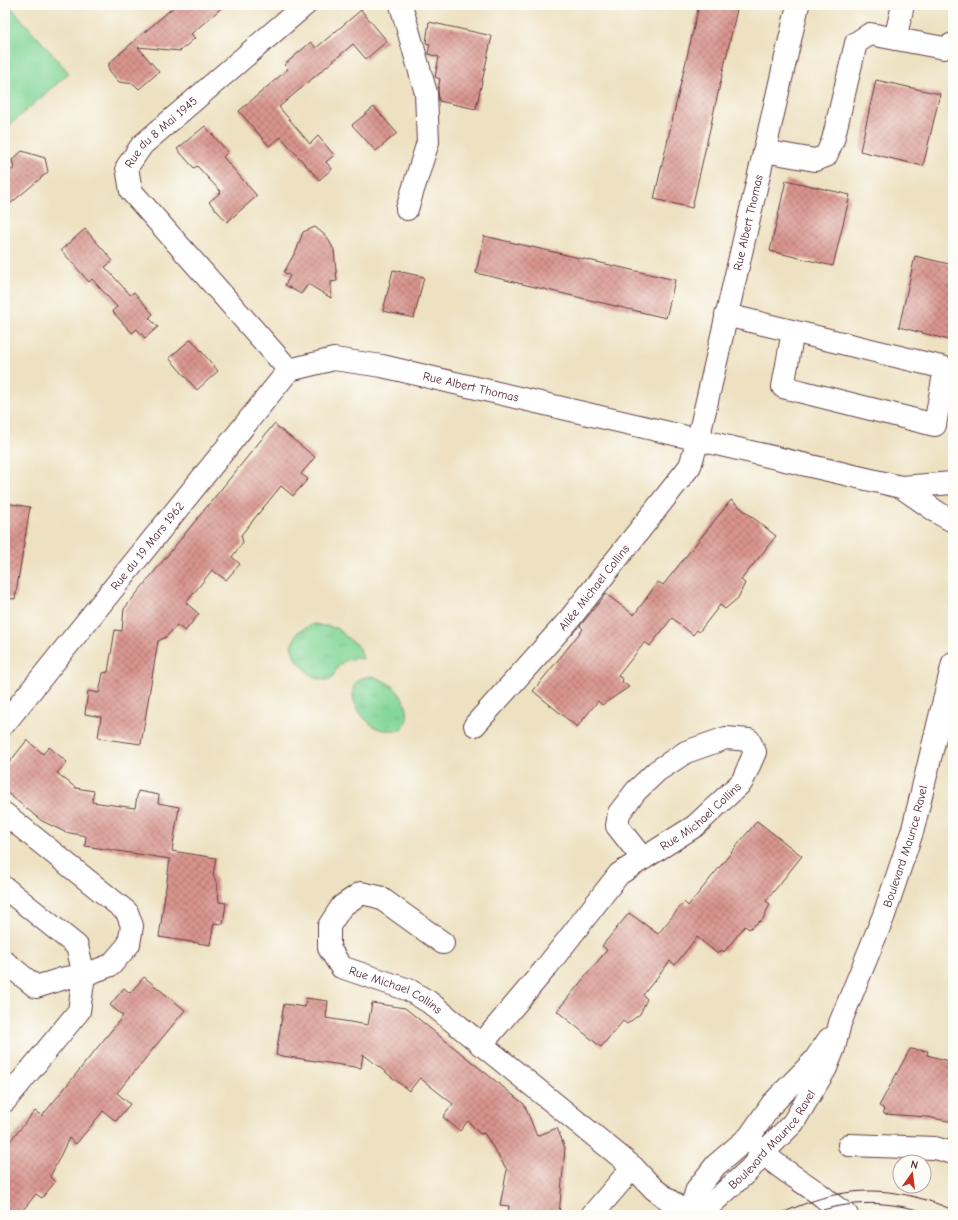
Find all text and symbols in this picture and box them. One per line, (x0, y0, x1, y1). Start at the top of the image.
street label: Rue du 8 Mai 1945 (122, 94, 200, 170)
street label: Rue Albert Thomas (730, 173, 766, 272)
street label: Rue Albert Thomas (422, 369, 520, 405)
street label: Rue du 19 Mars 1962 (108, 499, 187, 593)
street label: Allée Michael Collins (556, 542, 632, 633)
street label: Rue Michael Collins (657, 779, 744, 853)
street label: Boulevard Maurice Ravel (880, 784, 930, 909)
street label: Rue Michael Collins (347, 963, 445, 1017)
street label: Boulevard Maurice Ravel (726, 1088, 818, 1192)
north arrow (892, 1154, 932, 1194)
text: N (909, 1158, 919, 1172)

